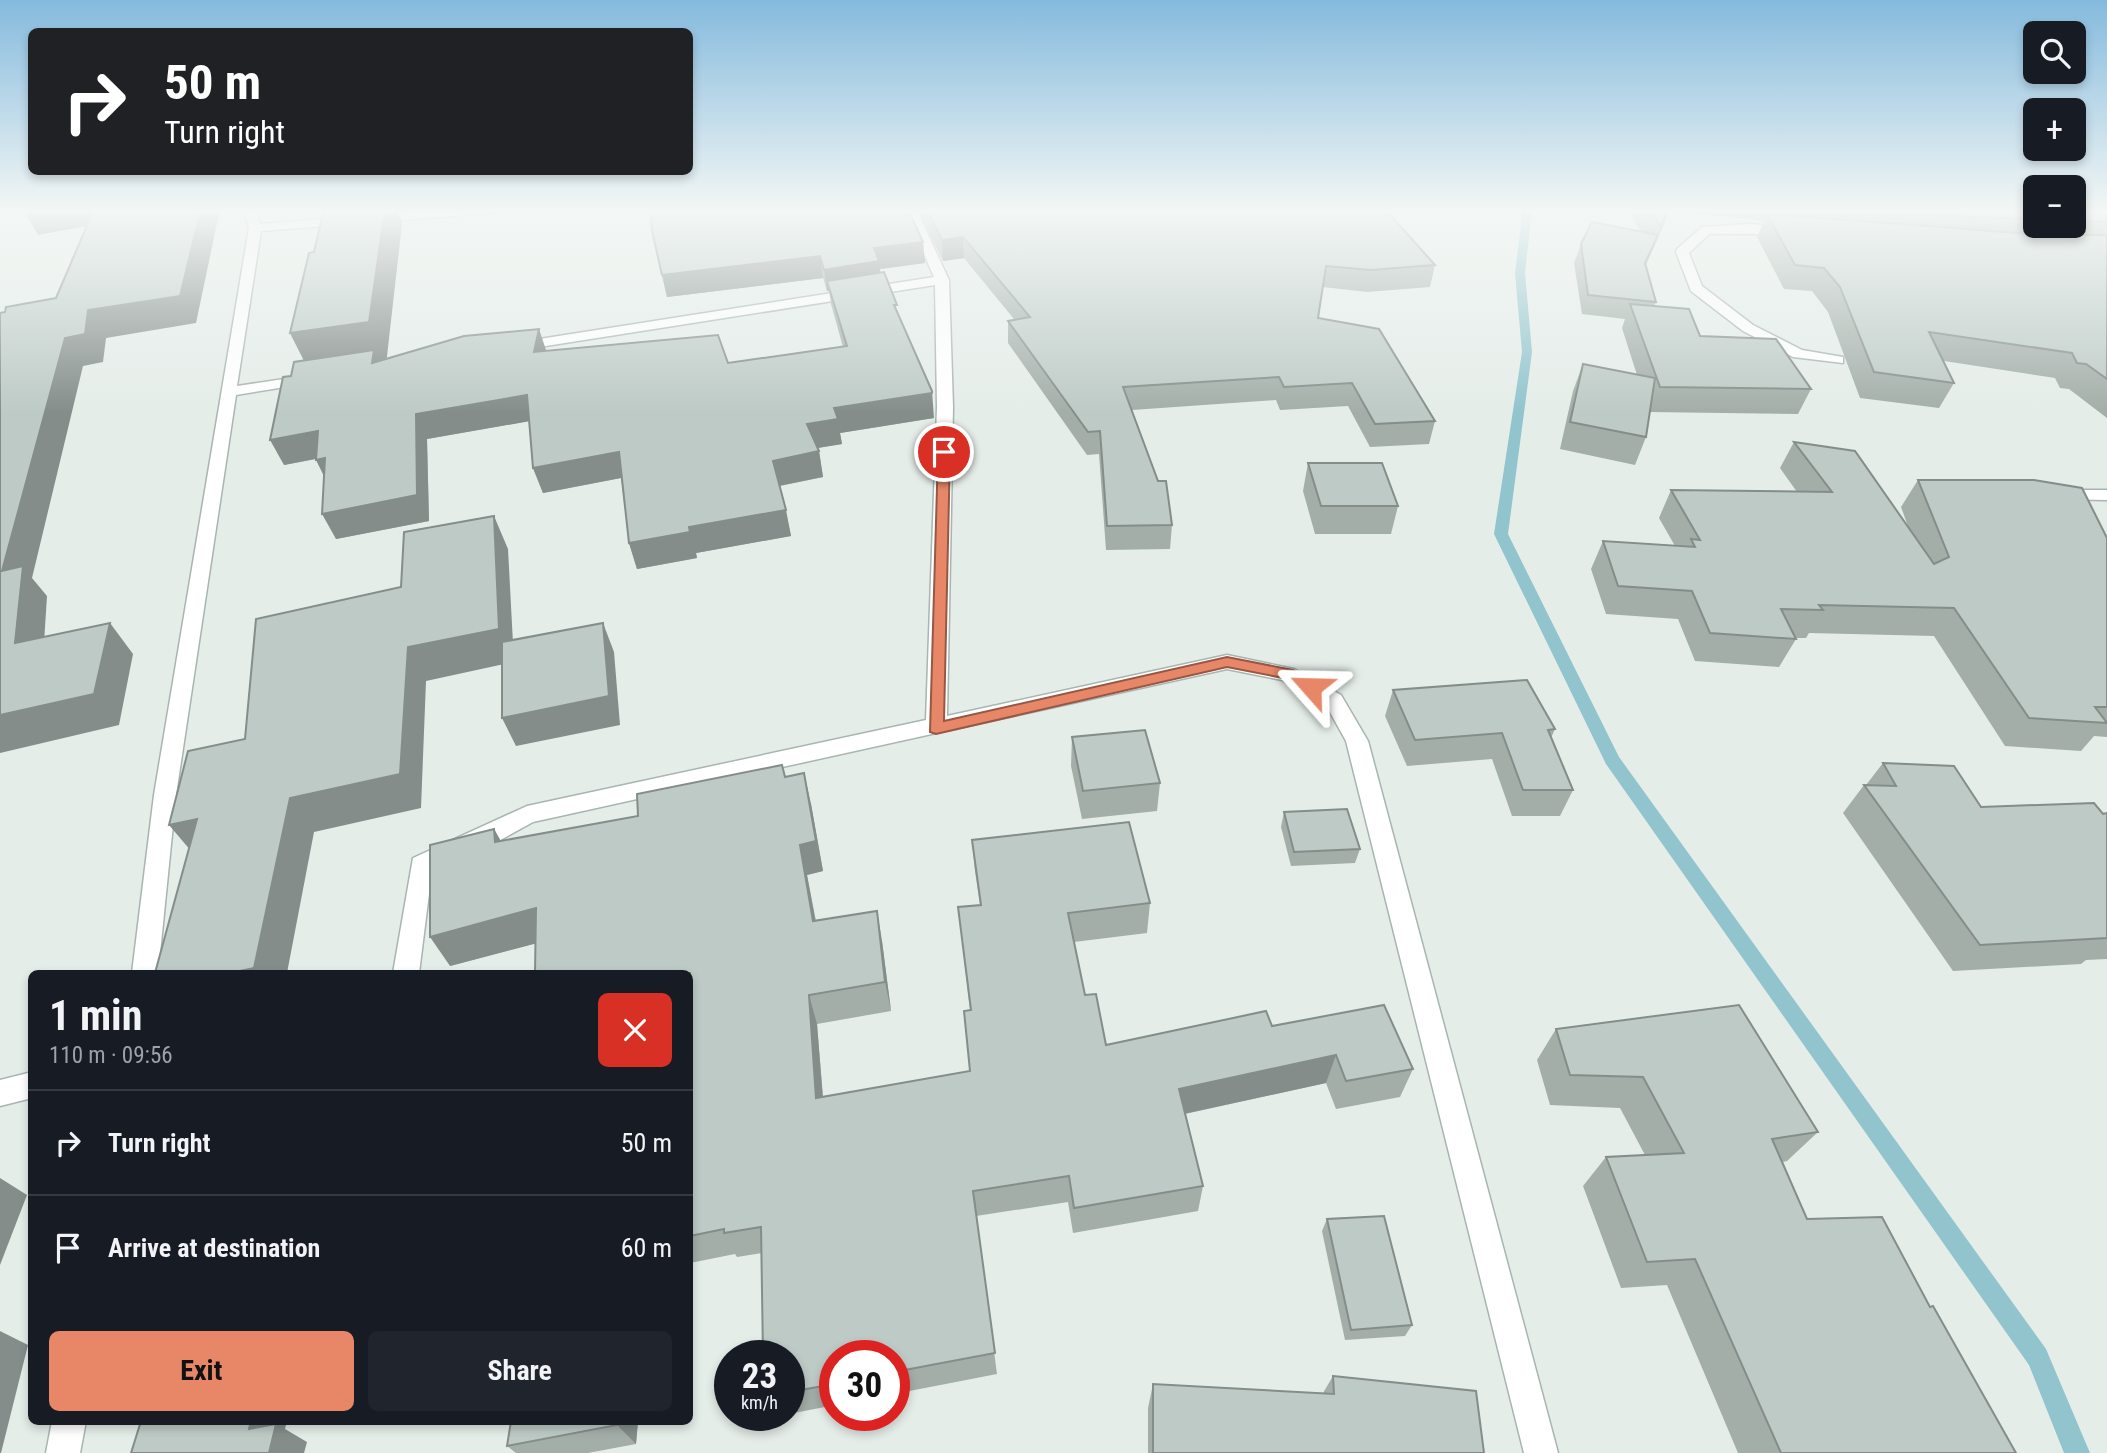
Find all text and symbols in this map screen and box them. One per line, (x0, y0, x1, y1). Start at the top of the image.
map controls (2023, 21, 2086, 238)
button: search (2023, 21, 2086, 84)
text: 50 m (164, 54, 261, 111)
icon: right (49, 56, 140, 147)
button: + (2023, 98, 2086, 161)
text: Turn right (164, 113, 285, 151)
button: − (2023, 175, 2086, 238)
pin (914, 422, 974, 482)
icon: arrive (925, 433, 963, 471)
position arrow (1274, 650, 1348, 724)
text: 1 min (49, 991, 142, 1040)
button: close (598, 993, 672, 1067)
text: 110 m · 09:56 (49, 1042, 173, 1069)
icon: right (49, 1124, 87, 1162)
text: Turn right (108, 1128, 210, 1158)
text: 50 m (621, 1128, 672, 1158)
icon: arrive (49, 1229, 87, 1267)
text: Arrive at destination (108, 1233, 320, 1263)
text: 60 m (621, 1233, 672, 1263)
button: Exit (49, 1331, 354, 1411)
button: Share (368, 1331, 672, 1411)
speed limit sign: 30 (819, 1340, 910, 1431)
text: 23 (742, 1356, 777, 1397)
text: km/h (741, 1392, 778, 1413)

